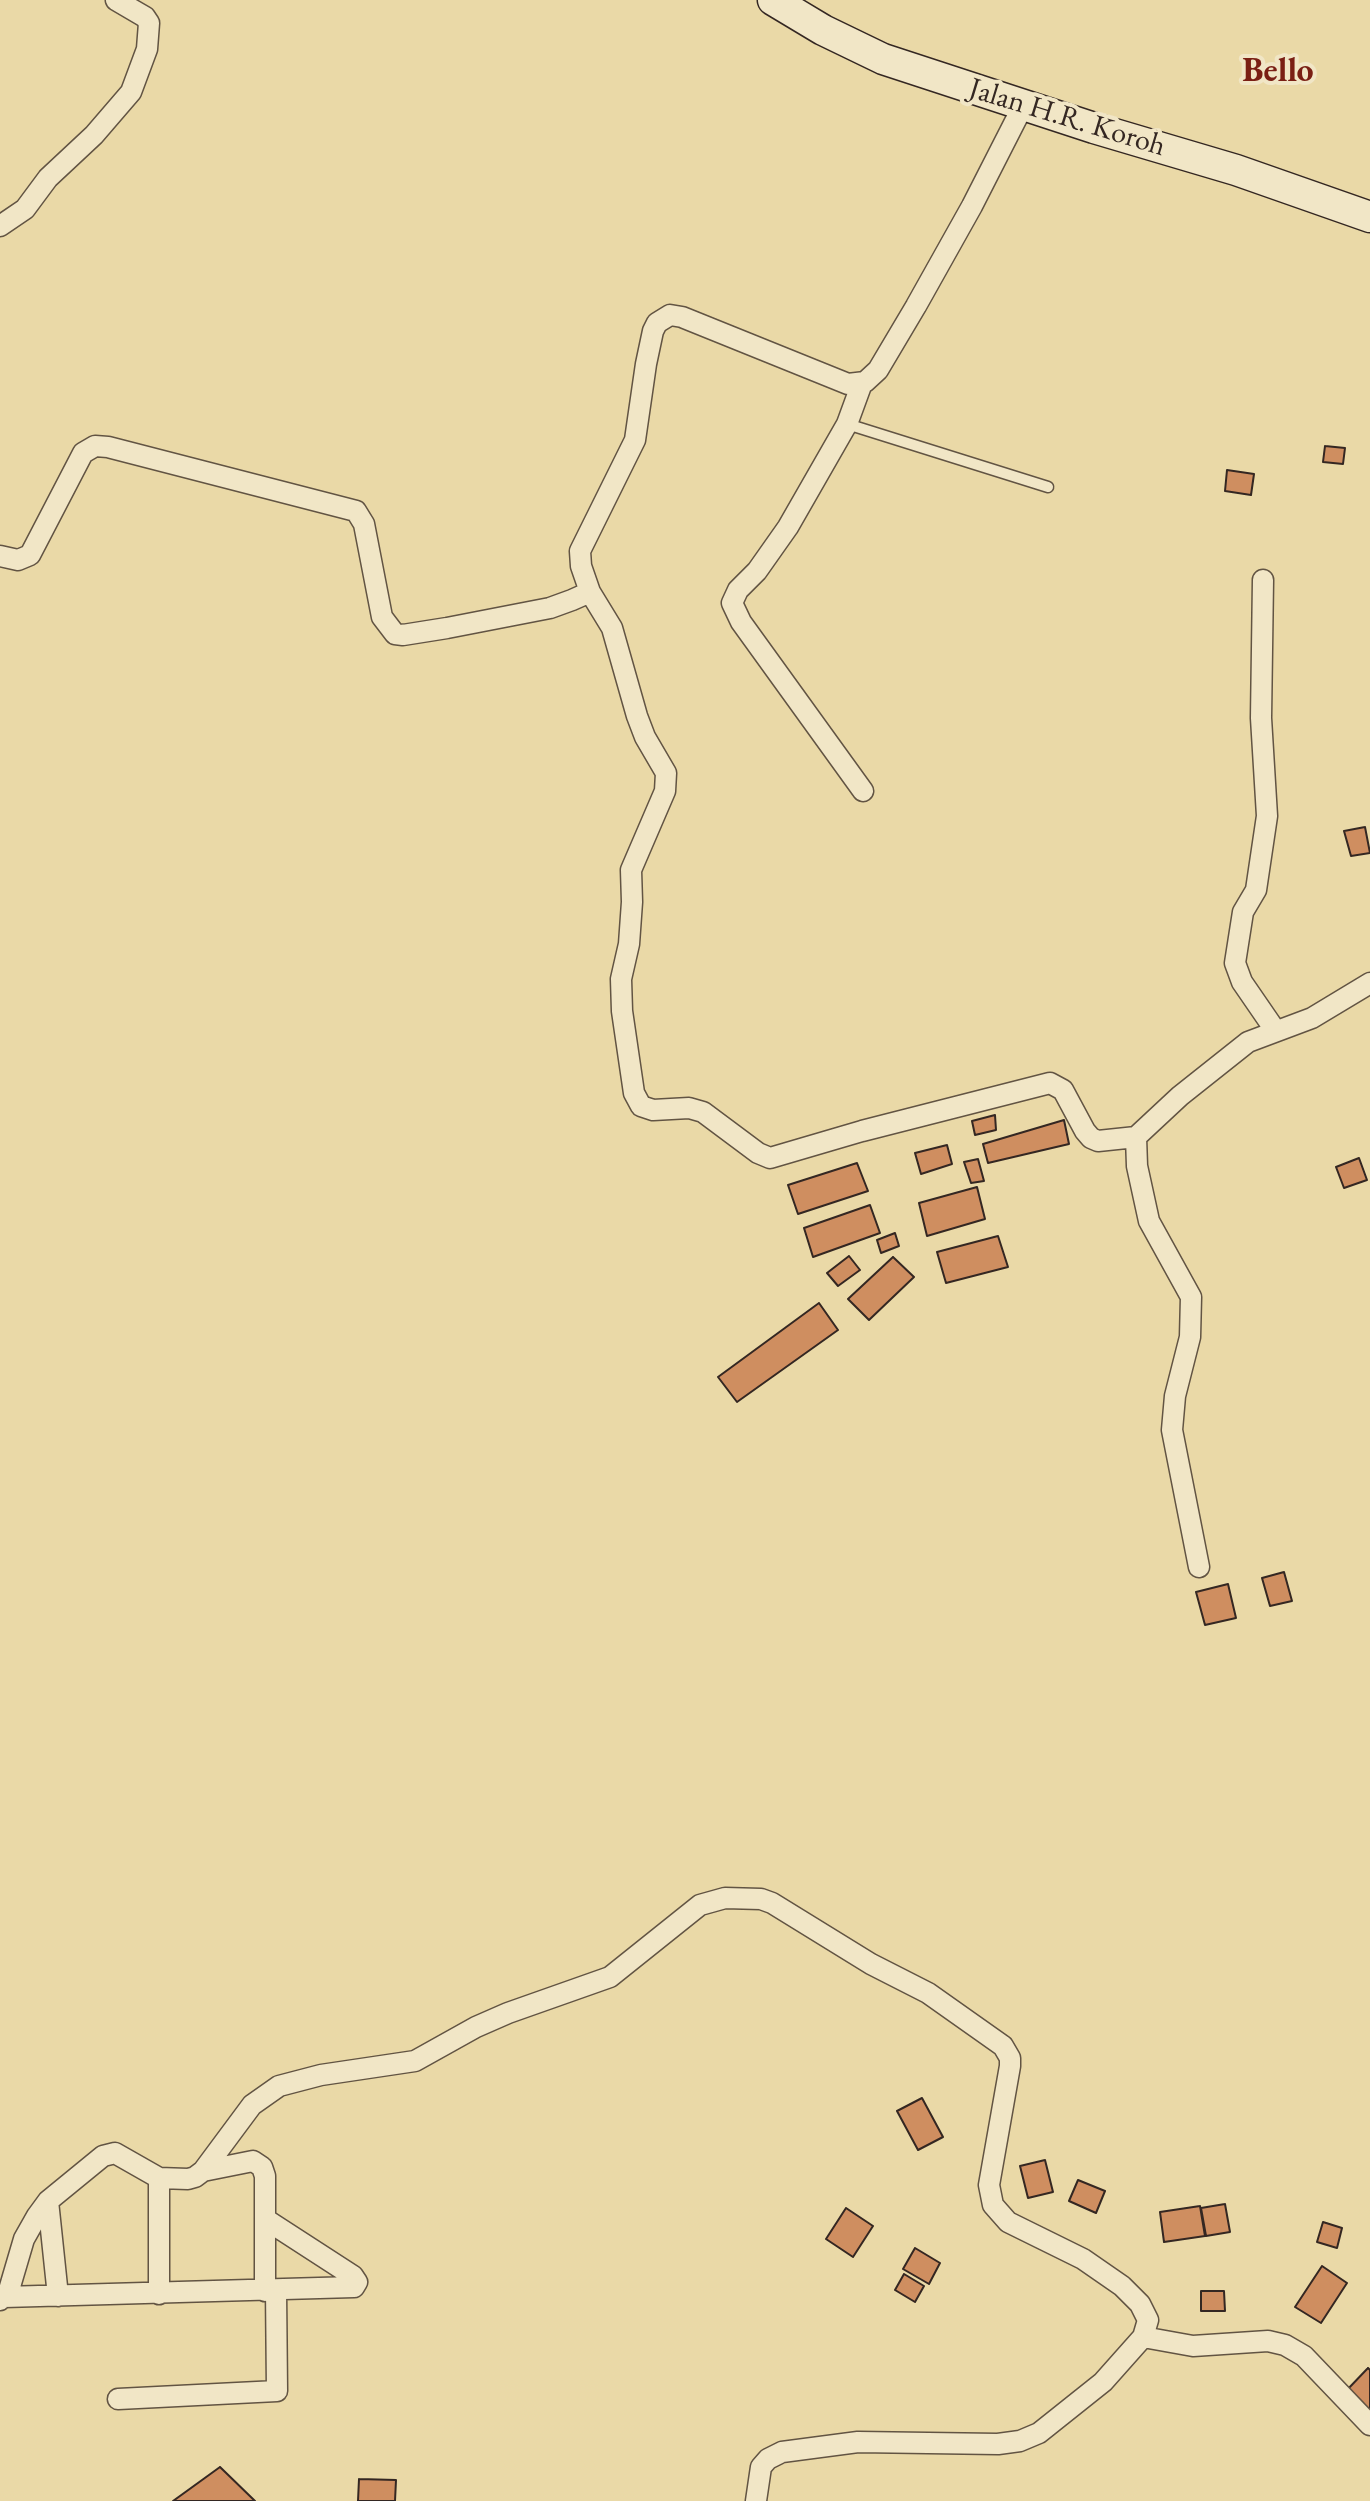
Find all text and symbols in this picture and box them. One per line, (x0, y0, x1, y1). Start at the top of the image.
district label: Bello (1242, 52, 1314, 92)
street label: Jalan H.R. Koroh (964, 71, 1170, 165)

